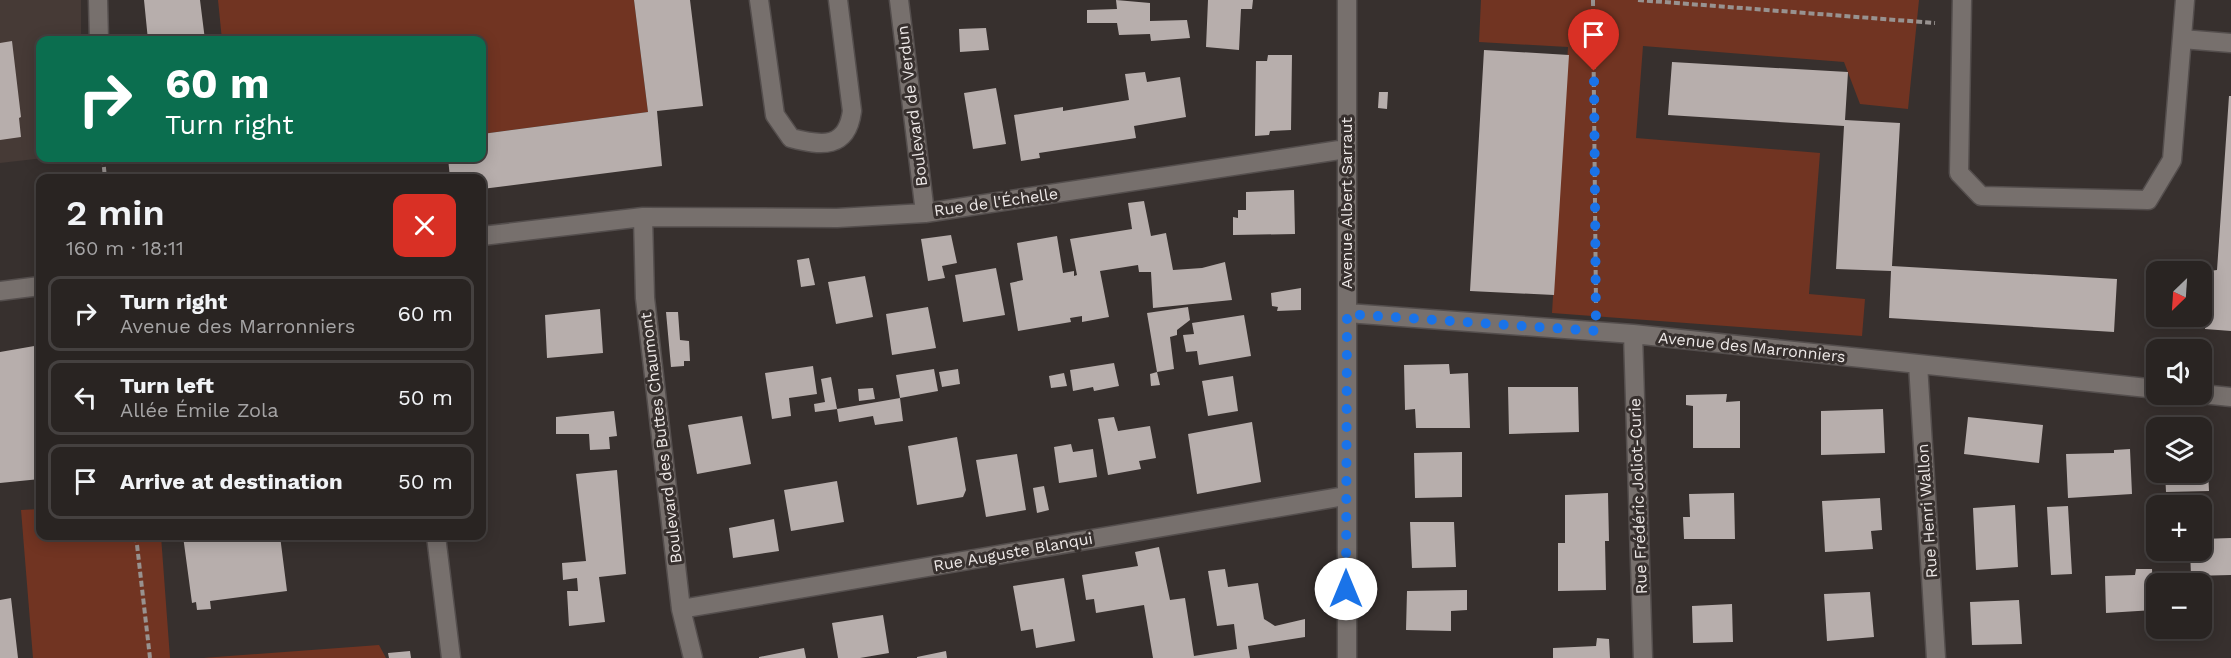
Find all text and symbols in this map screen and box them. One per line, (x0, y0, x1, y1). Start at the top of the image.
pin (1568, 9, 1619, 71)
icon: arrive (1577, 18, 1610, 51)
street label: Boulevard de Verdun (893, 25, 931, 187)
text: 60 m (165, 59, 269, 108)
icon: right (66, 60, 144, 138)
text: Turn right (165, 109, 294, 141)
street label: Avenue Albert Sarraut (1337, 117, 1356, 289)
street label: Rue de l'Échelle (933, 184, 1059, 220)
text: 2 min (66, 192, 165, 234)
button: close (393, 194, 456, 257)
text: 160 m · 18:11 (66, 236, 184, 260)
north arrow (2146, 261, 2212, 327)
map controls (2146, 261, 2212, 639)
text: Turn right (120, 289, 227, 314)
icon: right (69, 297, 102, 330)
text: 60 m (397, 301, 453, 326)
street label: Boulevard des Buttes Chaumont (636, 311, 686, 565)
text: Avenue des Marronniers (120, 314, 355, 338)
street label: Avenue des Marronniers (1657, 328, 1847, 366)
button: sound (2146, 339, 2212, 405)
text: Turn left (120, 373, 214, 398)
icon: left (69, 381, 102, 414)
text: 50 m (398, 385, 453, 410)
text: Allée Émile Zola (120, 398, 279, 422)
street label: Rue Frédéric Joliot-Curie (1625, 398, 1651, 594)
button: layers (2146, 417, 2212, 483)
street label: Rue Henri Wallon (1913, 443, 1941, 579)
icon: arrive (69, 465, 102, 498)
text: Arrive at destination (120, 469, 343, 494)
text: 50 m (398, 469, 453, 494)
button: + (2146, 495, 2212, 561)
street label: Rue Auguste Blanqui (932, 529, 1094, 575)
position arrow (1314, 557, 1378, 621)
button: − (2146, 573, 2212, 639)

